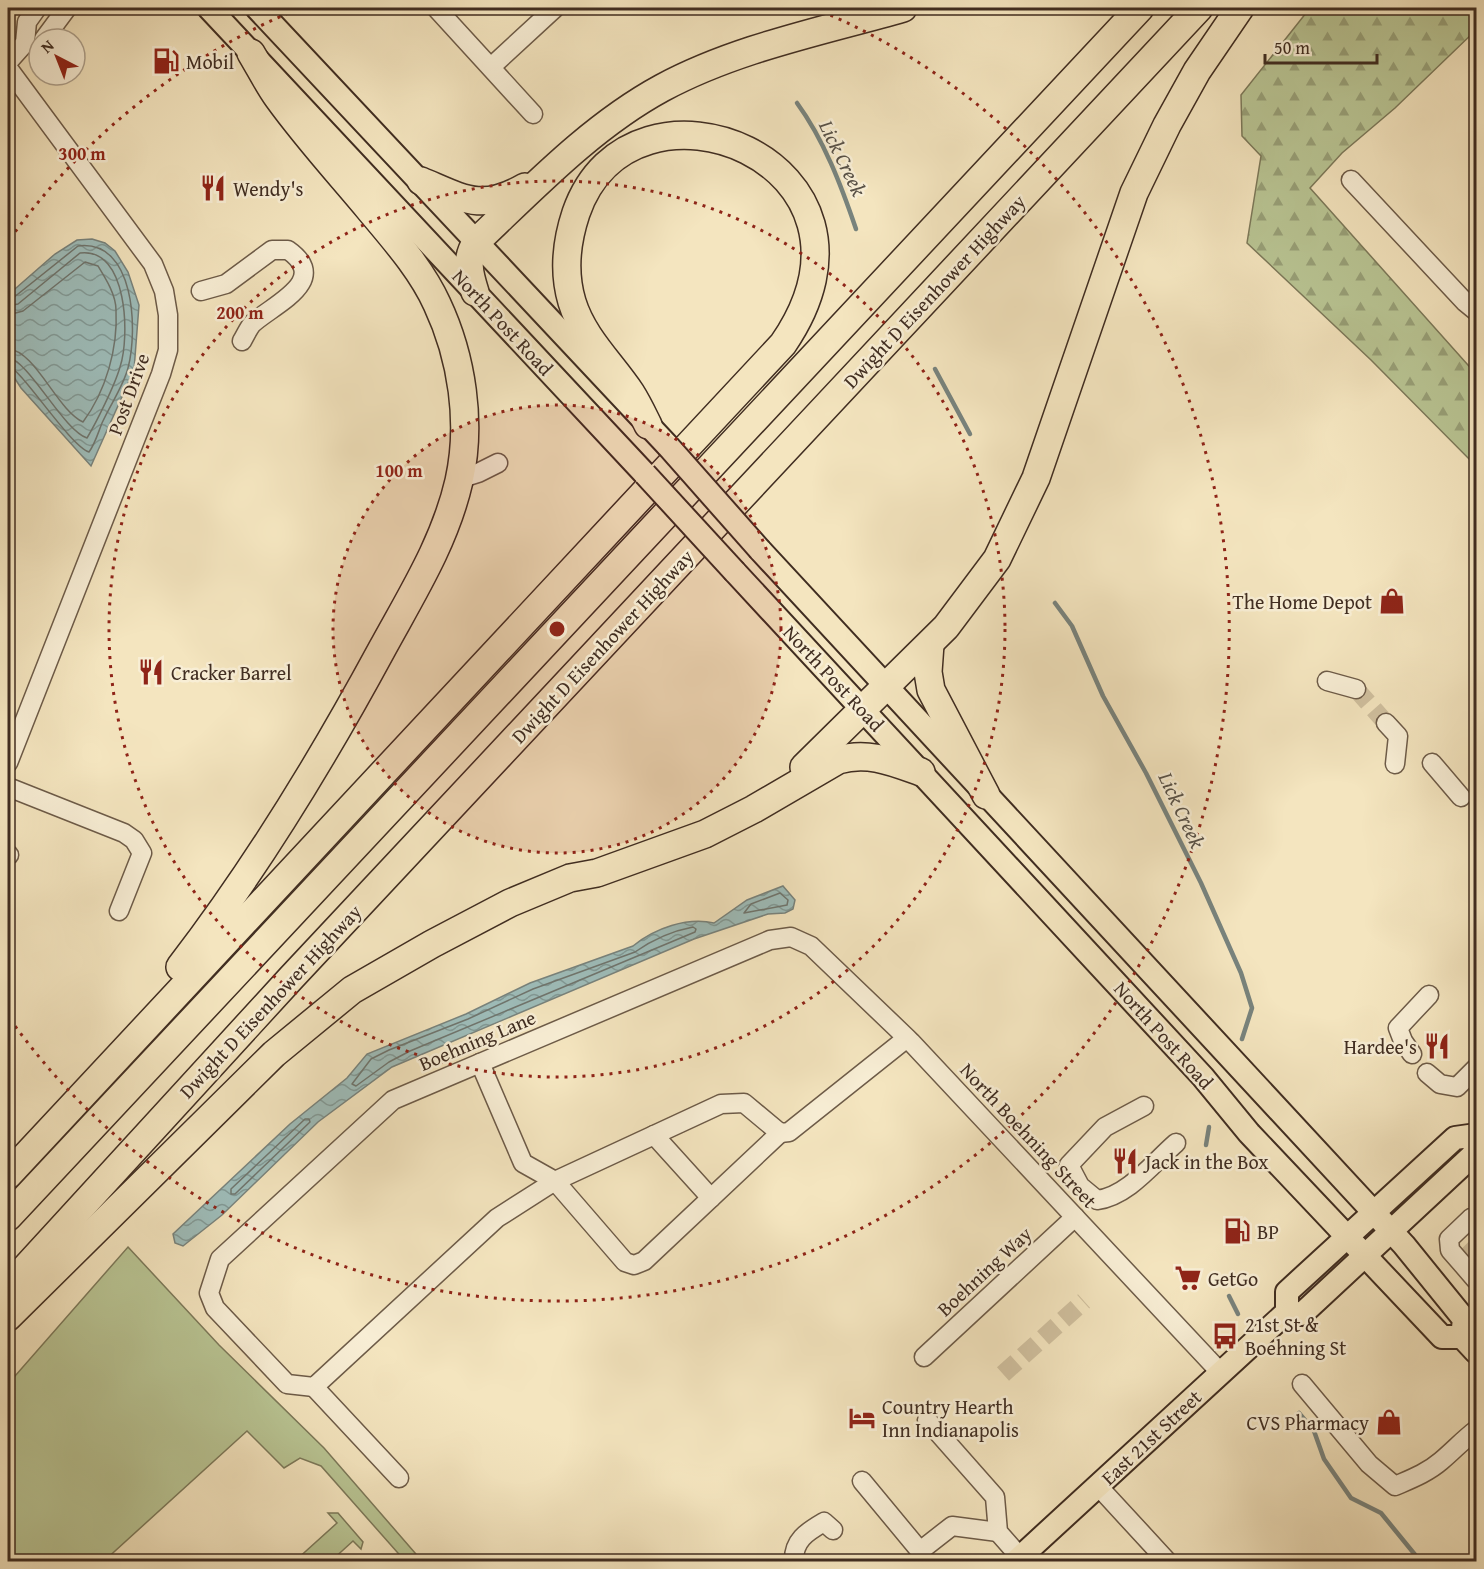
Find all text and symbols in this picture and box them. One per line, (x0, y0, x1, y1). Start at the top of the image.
north arrow (27, 27, 87, 87)
scale bar (1265, 27, 1378, 65)
text: N (35, 33, 59, 58)
text: 50 m (1274, 34, 1310, 61)
fuel station icon: Mobil (151, 46, 181, 76)
place label: Mobil (186, 47, 235, 76)
water label: Lick Creek (811, 114, 875, 202)
text: 300 m (58, 140, 106, 167)
restaurant icon: Wendy's (198, 173, 228, 203)
place label: Wendy's (233, 174, 304, 203)
street label: Dwight D Eisenhower Highway (836, 188, 1032, 394)
street label: North Post Road (446, 262, 560, 382)
text: 200 m (216, 299, 264, 326)
street label: Post Drive (100, 349, 156, 439)
text: 100 m (375, 457, 423, 484)
street label: Dwight D Eisenhower Highway (504, 543, 700, 749)
shop icon: The Home Depot (1377, 586, 1407, 616)
place label: The Home Depot (1233, 587, 1372, 616)
street label: North Post Road (777, 618, 891, 738)
centre of rings (547, 619, 567, 639)
restaurant icon: Cracker Barrel (136, 657, 166, 687)
place label: Cracker Barrel (171, 658, 292, 687)
water label: Lick Creek (1150, 766, 1213, 854)
street label: Dwight D Eisenhower Highway (172, 898, 368, 1104)
street label: North Post Road (1108, 975, 1221, 1096)
street label: Boehning Lane (414, 1002, 540, 1078)
restaurant icon: Hardee's (1422, 1031, 1452, 1061)
place label: Hardee's (1344, 1032, 1417, 1061)
street label: North Boehning Street (954, 1056, 1104, 1214)
restaurant icon: Jack in the Box (1110, 1146, 1140, 1176)
place label: Jack in the Box (1142, 1147, 1269, 1176)
fuel station icon: BP (1222, 1216, 1252, 1246)
place label: BP (1257, 1217, 1279, 1246)
street label: Boehning Way (930, 1219, 1038, 1323)
supermarket icon: GetGo (1173, 1263, 1203, 1293)
place label: GetGo (1208, 1264, 1258, 1293)
place label: 21st St & Boehning St (1245, 1310, 1346, 1362)
bus stop icon: 21st St & Boehning St (1210, 1321, 1240, 1351)
street label: East 21st Street (1094, 1383, 1208, 1491)
place label: Country Hearth Inn Indianapolis (882, 1392, 1019, 1444)
hotel icon: Country Hearth Inn Indianapolis (847, 1403, 877, 1433)
shop icon: CVS Pharmacy (1374, 1407, 1404, 1437)
place label: CVS Pharmacy (1247, 1408, 1369, 1437)

